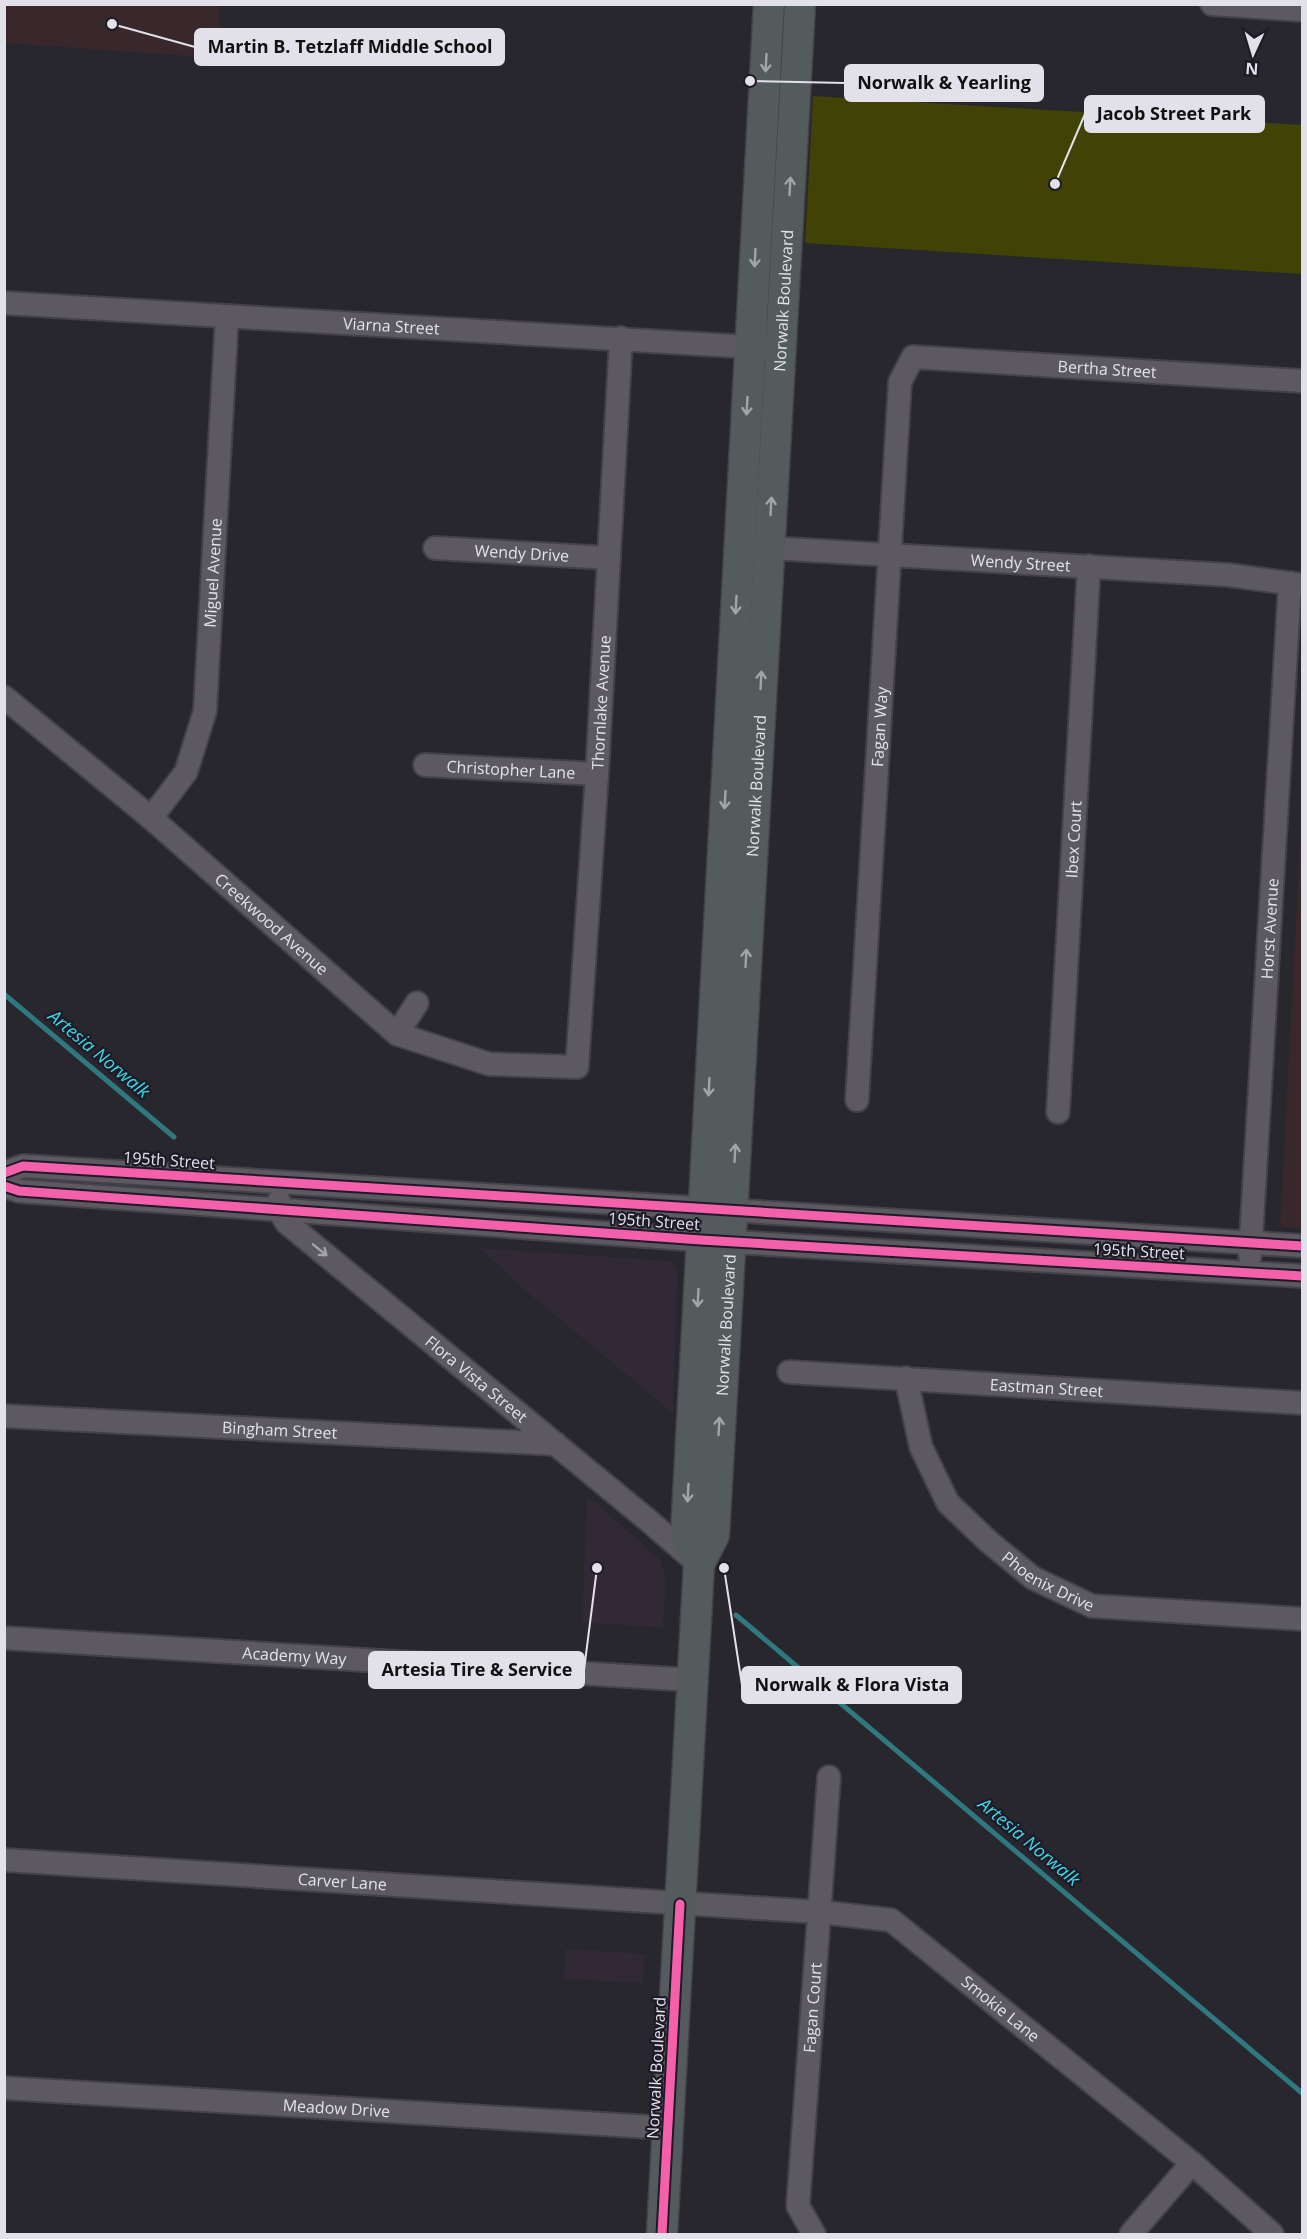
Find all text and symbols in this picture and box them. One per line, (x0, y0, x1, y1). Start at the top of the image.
north arrow (1223, 24, 1283, 84)
callout: Martin B. Tetzlaff Middle School (195, 29, 504, 65)
text: Martin B. Tetzlaff Middle School (207, 34, 493, 58)
one-way arrow (761, 52, 772, 72)
text: N (1245, 58, 1259, 80)
callout: Norwalk & Yearling (845, 65, 1043, 101)
text: Norwalk & Yearling (857, 70, 1031, 94)
callout: Jacob Street Park (1085, 96, 1264, 132)
text: Jacob Street Park (1095, 101, 1252, 125)
one-way arrow (784, 176, 795, 196)
street label: Norwalk Boulevard (768, 229, 798, 372)
one-way arrow (750, 247, 761, 267)
street label: Viarna Street (342, 312, 440, 340)
street label: Bertha Street (1057, 355, 1158, 383)
one-way arrow (742, 395, 753, 415)
one-way arrow (766, 497, 777, 517)
street label: Miguel Avenue (199, 517, 227, 628)
street label: Wendy Drive (474, 539, 570, 567)
street label: Wendy Street (970, 549, 1072, 577)
one-way arrow (730, 594, 741, 614)
street label: Thornlake Avenue (586, 634, 616, 770)
one-way arrow (756, 670, 767, 690)
street label: Fagan Way (866, 685, 893, 767)
street label: Norwalk Boulevard (741, 714, 771, 857)
street label: Christopher Lane (446, 755, 576, 784)
one-way arrow (719, 789, 730, 809)
street label: Ibex Court (1060, 800, 1087, 879)
street label: Creekwood Avenue (210, 868, 333, 980)
street label: Horst Avenue (1255, 877, 1283, 980)
one-way arrow (740, 949, 751, 969)
water label: Artesia Norwalk (42, 1002, 156, 1104)
one-way arrow (703, 1077, 714, 1097)
one-way arrow (729, 1143, 740, 1163)
street label: 195th Street (122, 1146, 216, 1174)
street label: 195th Street (607, 1207, 701, 1235)
street label: 195th Street (1093, 1238, 1186, 1264)
one-way arrow (311, 1243, 327, 1256)
street label: Norwalk Boulevard (711, 1253, 741, 1397)
one-way arrow (692, 1288, 703, 1308)
street label: Flora Vista Street (421, 1330, 532, 1428)
street label: Eastman Street (989, 1373, 1104, 1402)
street label: Bingham Street (222, 1416, 338, 1444)
one-way arrow (714, 1416, 725, 1436)
one-way arrow (682, 1483, 693, 1503)
street label: Phoenix Drive (997, 1546, 1098, 1616)
street label: Academy Way (242, 1642, 348, 1670)
callout: Artesia Tire & Service (369, 1652, 584, 1688)
text: Artesia Tire & Service (382, 1657, 572, 1681)
callout: Norwalk & Flora Vista (742, 1667, 961, 1703)
text: Norwalk & Flora Vista (755, 1672, 949, 1696)
water label: Artesia Norwalk (972, 1790, 1086, 1892)
street label: Carver Lane (297, 1868, 388, 1895)
street label: Fagan Court (798, 1962, 827, 2054)
street label: Smokie Lane (957, 1970, 1044, 2047)
street label: Norwalk Boulevard (641, 1996, 671, 2140)
street label: Meadow Drive (282, 2094, 391, 2122)

